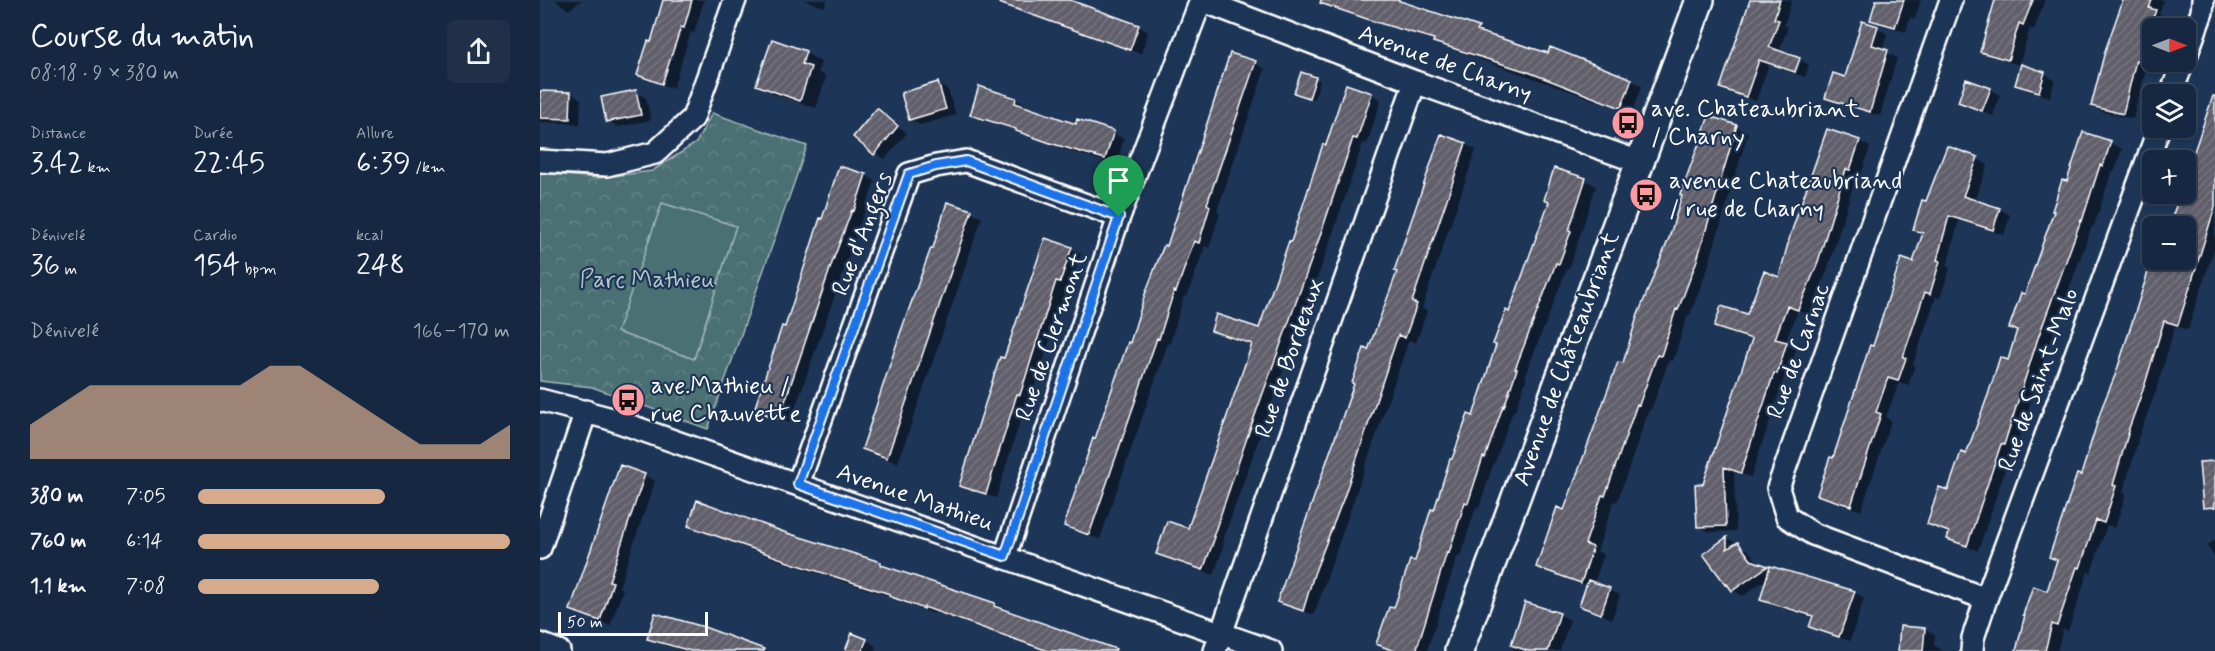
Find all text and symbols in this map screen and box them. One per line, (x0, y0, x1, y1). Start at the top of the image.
text: Course du matin (30, 15, 254, 59)
street label: Avenue de Charny (1354, 18, 1536, 110)
north arrow (2142, 18, 2196, 72)
map controls (2142, 18, 2196, 270)
button: share (447, 20, 510, 83)
text: 08:18 · 9 × 380 m (30, 60, 179, 87)
button: layers (2142, 84, 2196, 138)
place label: ave. Chateaubriant / Charny (1651, 94, 1859, 153)
bus stop icon: ave. Chateaubriant / Charny (1610, 105, 1646, 141)
text: Distance (30, 123, 86, 144)
text: Durée (193, 123, 233, 144)
text: Allure (356, 123, 394, 144)
text: 3.42 (30, 144, 83, 183)
text: 22:45 (193, 144, 265, 183)
text: 6:39 (356, 144, 411, 183)
button: + (2142, 150, 2196, 204)
pin (1093, 155, 1144, 217)
text: km (83, 157, 111, 178)
text: /km (411, 157, 445, 178)
icon: arrive (1102, 164, 1135, 197)
place label: avenue Chateaubriand / rue de Charny (1669, 166, 1902, 225)
street label: Rue d'Angers (825, 167, 904, 301)
bus stop icon: avenue Chateaubriand / rue de Charny (1628, 177, 1664, 213)
button: − (2142, 216, 2196, 270)
text: Dénivelé (30, 225, 85, 246)
text: Cardio (193, 225, 237, 246)
text: kcal (356, 225, 383, 246)
street label: Avenue de Châteaubriant (1507, 228, 1627, 490)
text: 36 (30, 246, 60, 285)
text: 154 (193, 246, 240, 285)
text: 248 (356, 246, 405, 285)
street label: Rue de Clermont (1009, 249, 1095, 425)
text: m (60, 259, 77, 280)
text: bpm (240, 259, 277, 280)
park label: Parc Mathieu (580, 265, 714, 296)
street label: Rue de Bordeaux (1248, 274, 1332, 442)
street label: Rue de Carnac (1760, 279, 1838, 423)
street label: Rue de Saint-Malo (1991, 284, 2087, 476)
text: Dénivelé (30, 318, 99, 345)
text: 166–170 m (413, 318, 510, 345)
place label: ave.Mathieu / rue Chauvette (651, 371, 802, 430)
bus stop icon: ave.Mathieu / rue Chauvette (610, 382, 646, 418)
street label: Avenue Mathieu (832, 457, 998, 539)
text: 380 m (30, 483, 83, 510)
text: 7:05 (126, 483, 165, 510)
text: 760 m (30, 528, 87, 555)
text: 6:14 (126, 528, 163, 555)
text: 1.1 km (30, 573, 87, 600)
text: 7:08 (126, 573, 166, 600)
scale bar (558, 609, 708, 636)
text: 50 m (567, 612, 603, 633)

